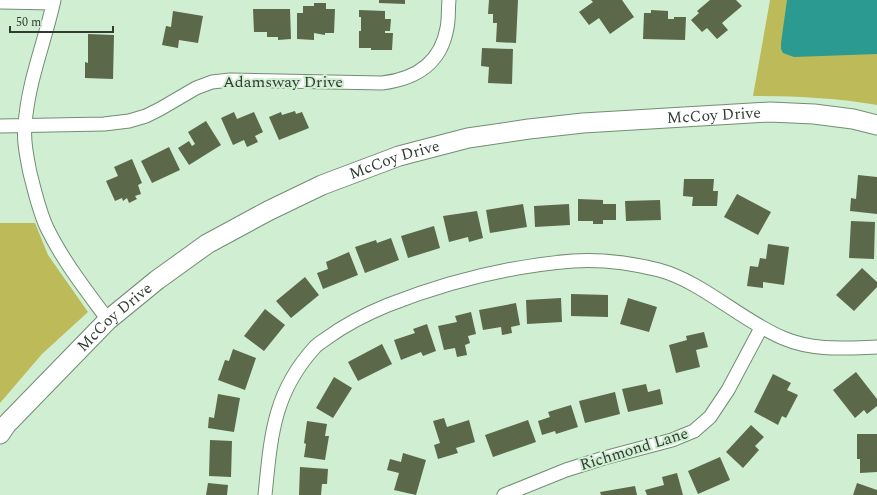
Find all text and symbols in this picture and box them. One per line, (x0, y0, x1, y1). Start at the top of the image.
scale bar (10, 8, 113, 34)
text: 50 m (16, 13, 41, 32)
street label: Adamsway Drive (223, 70, 343, 94)
street label: McCoy Drive (666, 101, 762, 130)
street label: McCoy Drive (345, 134, 442, 186)
street label: McCoy Drive (71, 277, 157, 357)
street label: Richmond Lane (577, 421, 691, 477)

